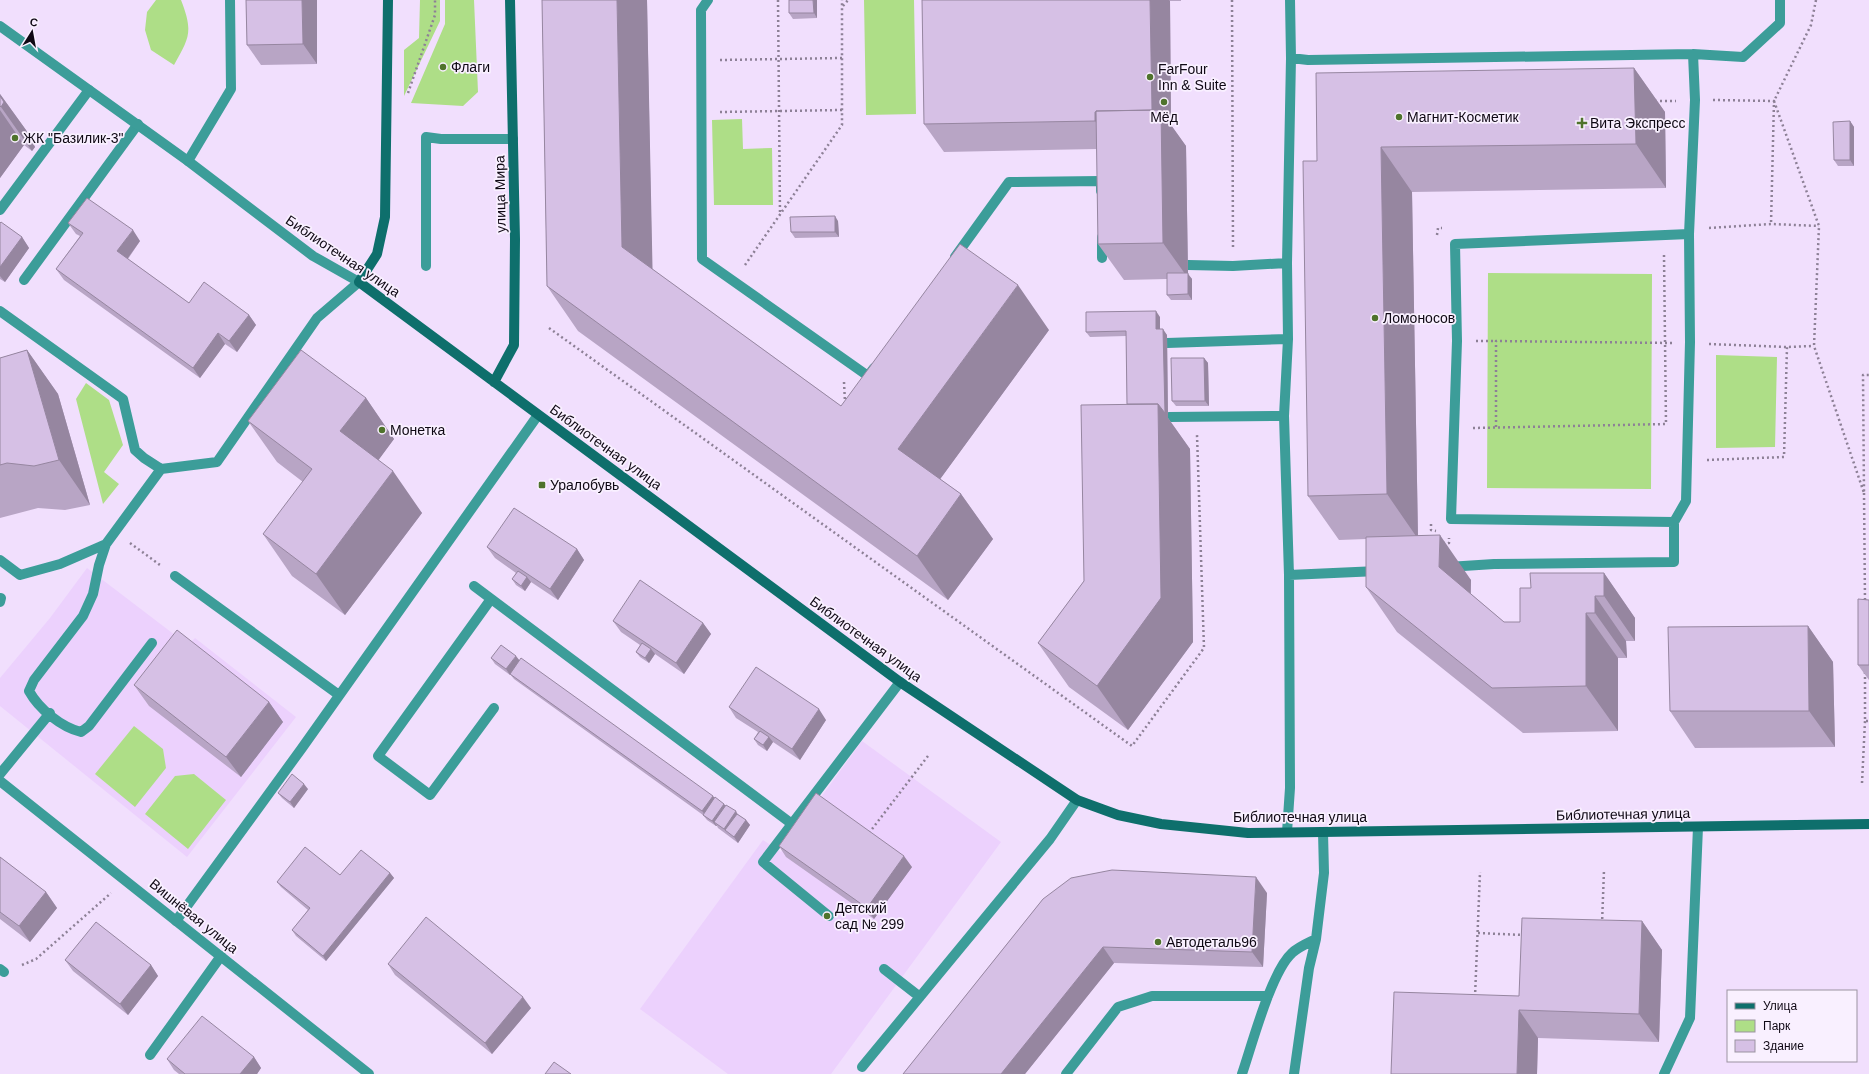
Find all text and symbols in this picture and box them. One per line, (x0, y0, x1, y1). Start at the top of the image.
north arrow (12, 12, 52, 52)
text: С (29, 16, 39, 29)
place label: Флаги (451, 59, 490, 75)
place label: FarFour Inn & Suite (1158, 61, 1227, 93)
marker: Флаги (438, 62, 448, 72)
marker: FarFour Inn & Suite (1145, 72, 1155, 82)
marker: Мёд (1159, 97, 1169, 107)
place label: Мёд (1150, 109, 1178, 125)
place label: Магнит-Косметик (1407, 109, 1519, 125)
marker: Магнит-Косметик (1394, 112, 1404, 122)
place label: Вита Экспресс (1590, 115, 1686, 131)
marker: Вита Экспресс (1577, 118, 1587, 128)
place label: ЖК "Базилик-3" (23, 130, 124, 146)
marker: ЖК "Базилик-3" (10, 133, 20, 143)
street label: улица Мира (491, 155, 509, 233)
street label: Библиотечная улица (283, 212, 403, 300)
place label: Ломоносов (1383, 310, 1455, 326)
marker: Ломоносов (1370, 313, 1380, 323)
street label: Библиотечная улица (547, 401, 665, 493)
place label: Монетка (390, 422, 446, 438)
marker: Монетка (377, 425, 387, 435)
place label: Уралобувь (550, 477, 619, 493)
marker: Уралобувь (537, 480, 547, 490)
street label: Библиотечная улица (807, 593, 925, 685)
street label: Библиотечная улица (1556, 805, 1690, 823)
street label: Библиотечная улица (1233, 809, 1367, 825)
street label: Вишнёвая улица (147, 876, 242, 957)
place label: Детский сад № 299 (835, 900, 904, 932)
marker: Детский сад № 299 (822, 911, 832, 921)
place label: Автодеталь96 (1166, 934, 1257, 950)
marker: Автодеталь96 (1153, 937, 1163, 947)
legend (1727, 990, 1857, 1062)
text: Улица (1763, 999, 1797, 1013)
text: Парк (1763, 1019, 1791, 1033)
text: Здание (1763, 1039, 1804, 1053)

